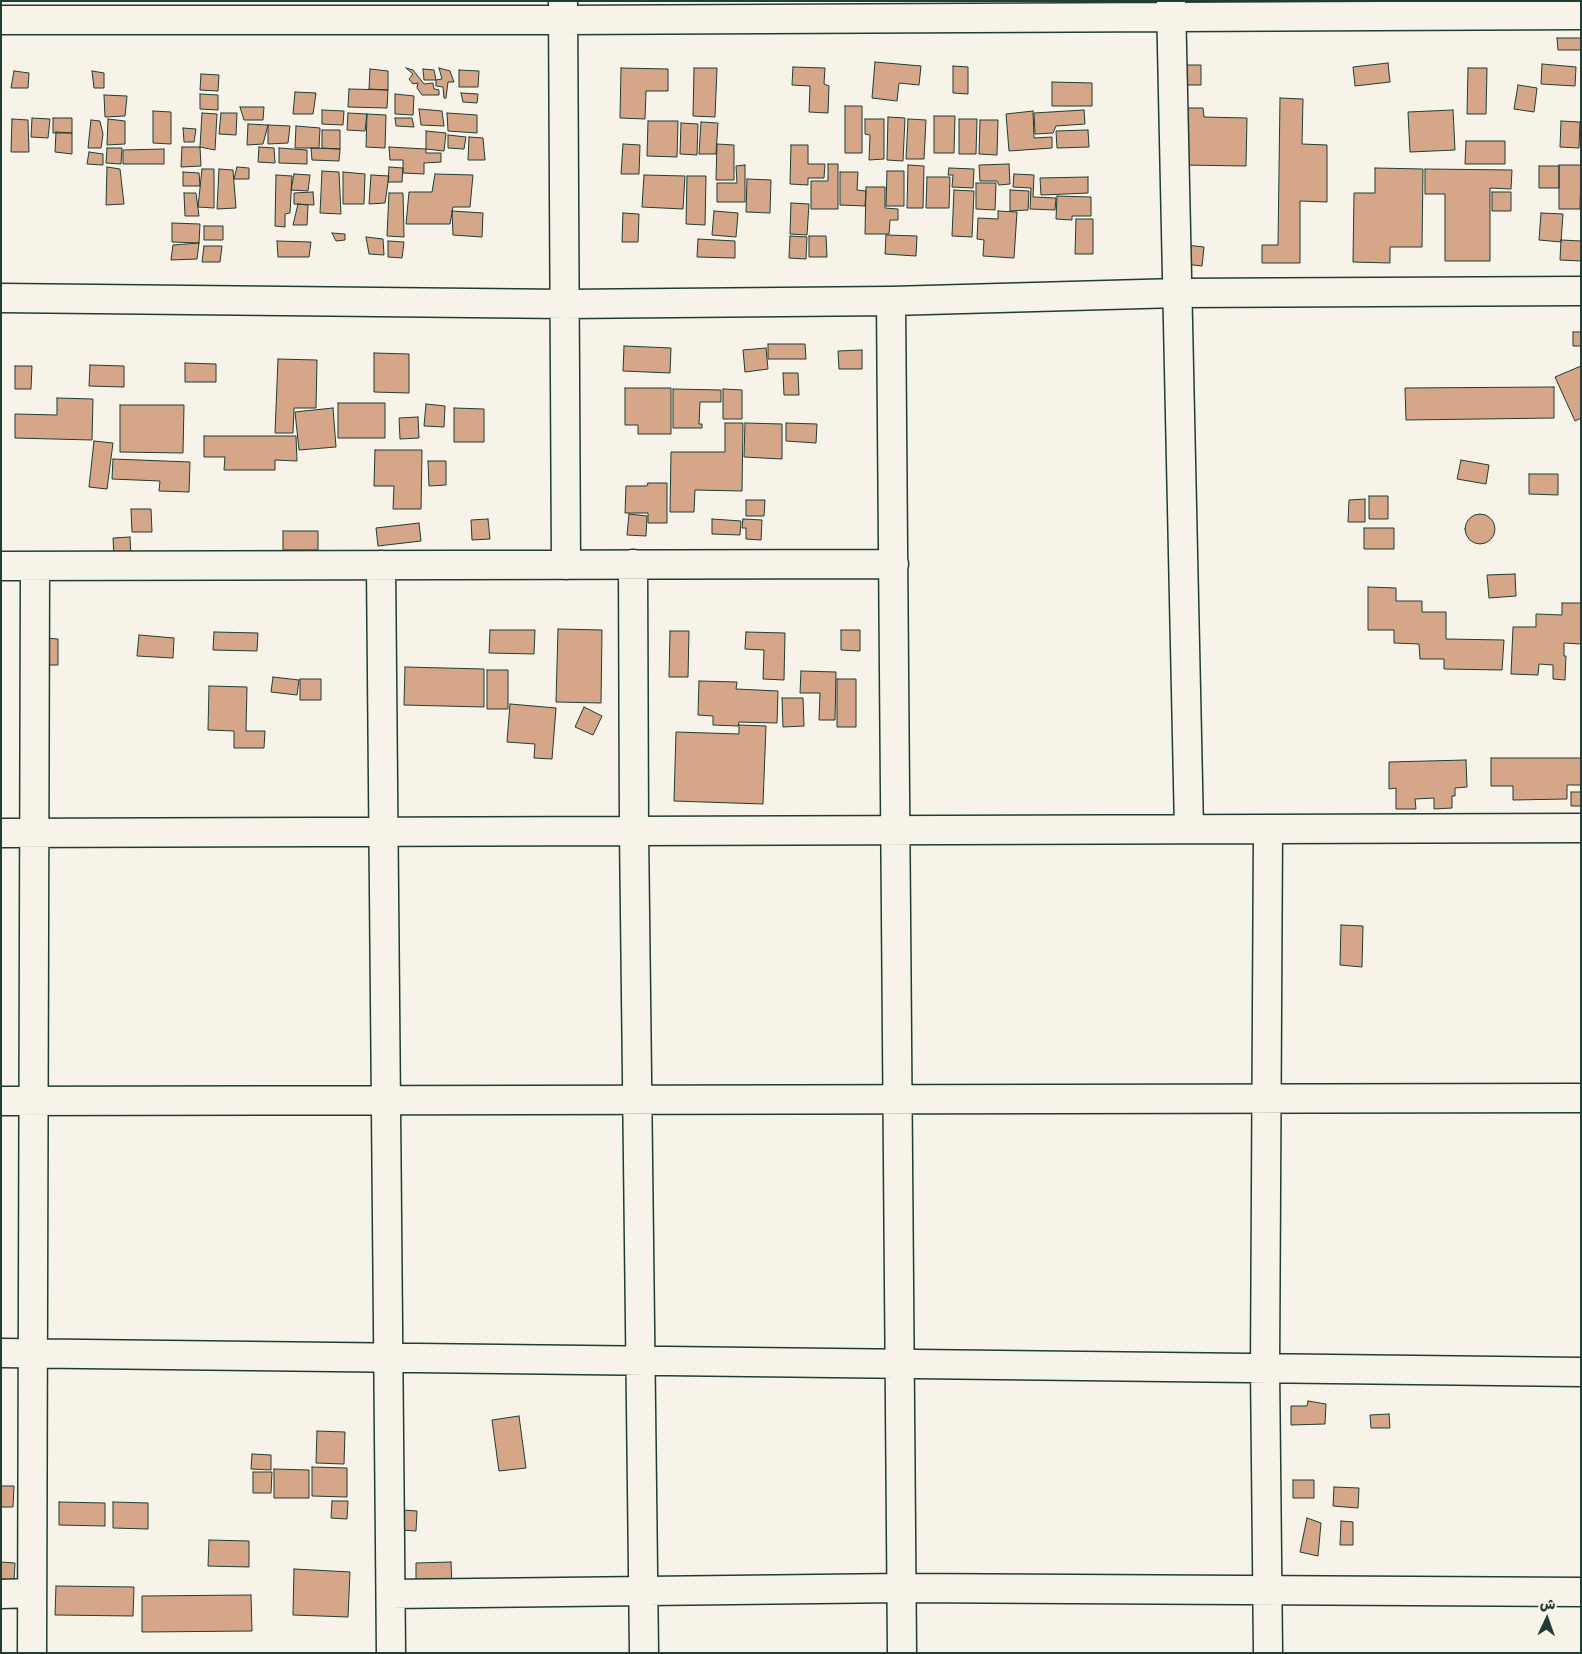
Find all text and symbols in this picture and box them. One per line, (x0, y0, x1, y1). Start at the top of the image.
north arrow (1522, 1594, 1572, 1644)
text: ش (1540, 1595, 1556, 1613)

